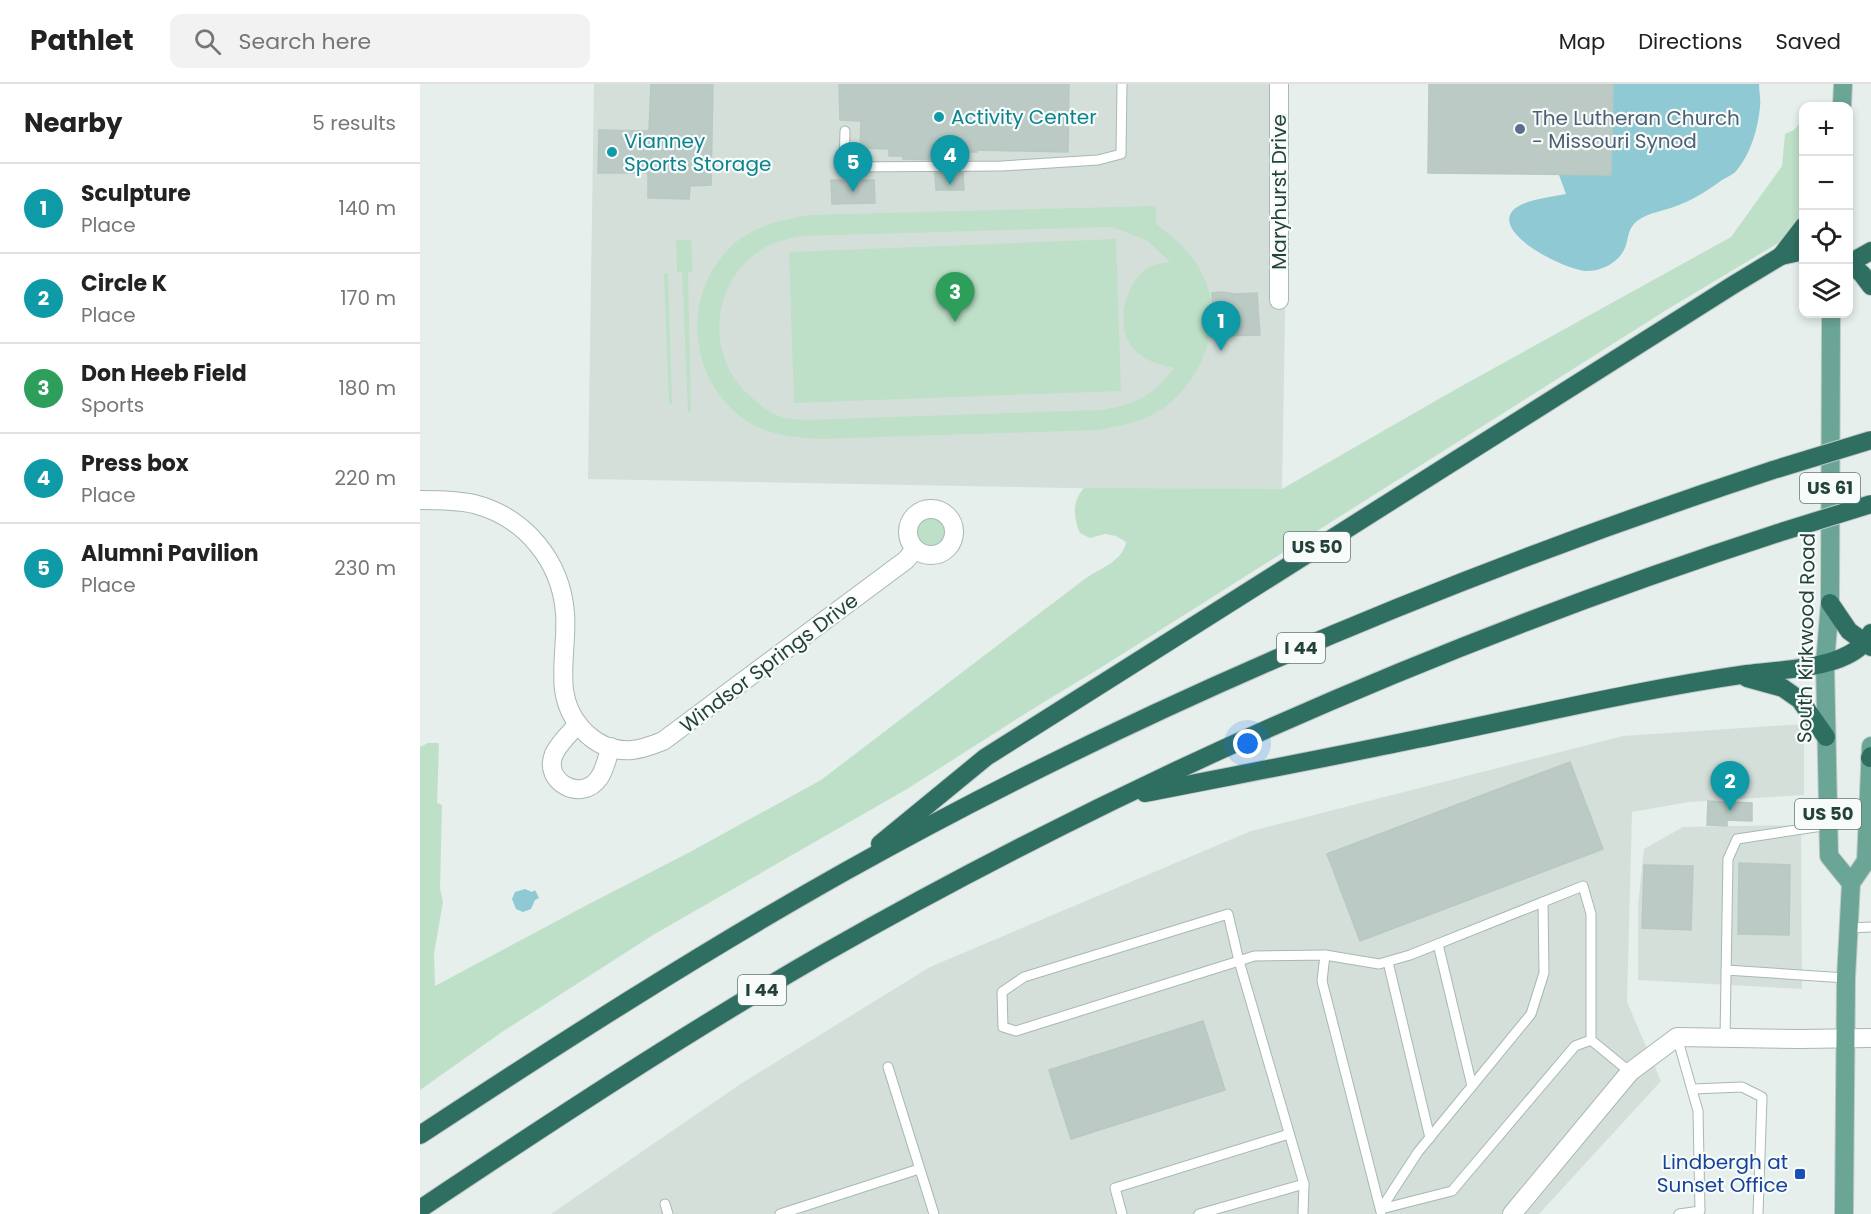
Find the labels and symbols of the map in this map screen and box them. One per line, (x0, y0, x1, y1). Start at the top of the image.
place label: Activity Center (951, 103, 1097, 131)
place label: The Lutheran Church - Missouri Synod (1532, 104, 1740, 155)
marker: Activity Center (932, 110, 946, 124)
street label: Maryhurst Drive (1265, 114, 1293, 270)
marker: The Lutheran Church - Missouri Synod (1513, 122, 1527, 136)
place label: Vianney Sports Storage (624, 127, 771, 178)
pin: 4 (930, 135, 970, 185)
pin: 5 (834, 142, 872, 192)
marker: Vianney Sports Storage (605, 145, 619, 159)
pin: 3 (936, 272, 974, 322)
pin: 1 (1202, 302, 1240, 351)
road number: US 61 (1800, 473, 1860, 503)
road number: US 50 (1284, 532, 1350, 562)
street label: South Kirkwood Road (1790, 533, 1822, 743)
street label: Windsor Springs Drive (674, 587, 864, 739)
road number: I 44 (1277, 633, 1325, 663)
your location (1233, 729, 1262, 758)
pin: 2 (1710, 762, 1750, 811)
road number: US 50 (1795, 799, 1861, 829)
road number: I 44 (738, 975, 786, 1005)
place label: Lindbergh at Sunset Office (1657, 1148, 1788, 1199)
marker: Lindbergh at Sunset Office (1793, 1167, 1807, 1181)

